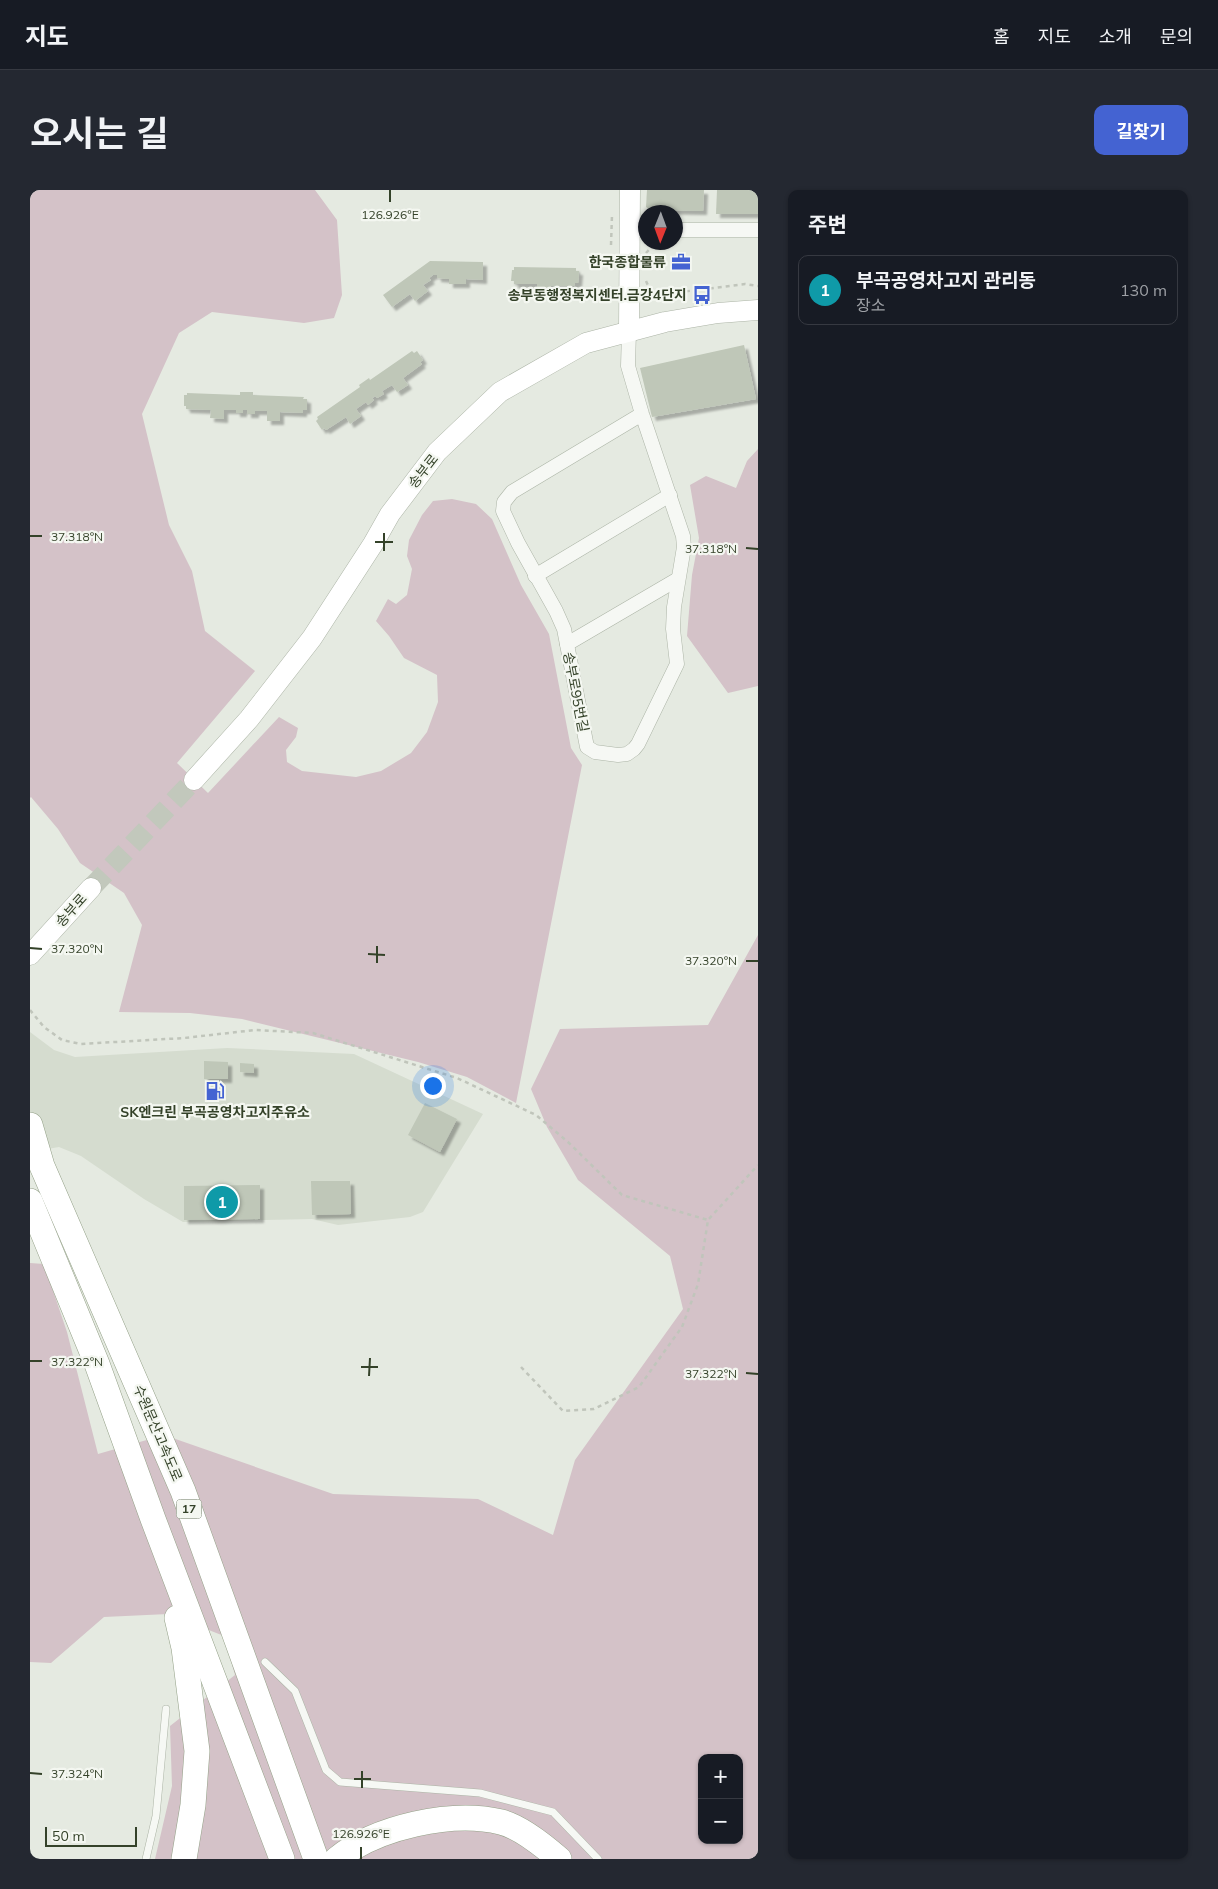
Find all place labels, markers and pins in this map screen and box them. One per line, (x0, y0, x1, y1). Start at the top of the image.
office icon: 한국종합물류 (670, 251, 692, 273)
place label: 한국종합물류 (589, 253, 666, 271)
bus stop icon: 송부동행정복지센터.금강4단지 (691, 284, 713, 306)
place label: 송부동행정복지센터.금강4단지 (508, 286, 687, 304)
fuel station icon: SK엔크린 부곡공영차고지주유소 (204, 1080, 226, 1102)
place label: SK엔크린 부곡공영차고지주유소 (120, 1103, 310, 1121)
pin: 1 (206, 1183, 238, 1221)

